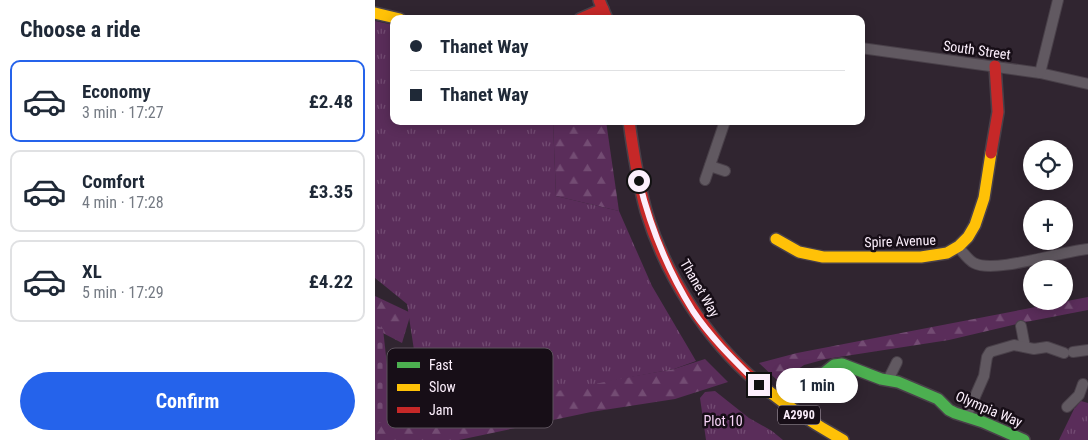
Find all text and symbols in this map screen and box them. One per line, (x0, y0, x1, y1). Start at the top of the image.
text: Choose a ride (20, 17, 141, 42)
text: Thanet Way (440, 35, 528, 58)
street label: South Street (942, 37, 1012, 63)
icon: car (22, 79, 67, 124)
text: Economy (82, 80, 151, 103)
text: Thanet Way (440, 83, 528, 106)
text: £2.48 (309, 90, 353, 113)
text: 3 min · 17:27 (82, 103, 164, 122)
map controls (1023, 140, 1073, 310)
button: locate (1023, 140, 1073, 190)
icon: car (22, 169, 67, 214)
text: Comfort (82, 170, 145, 193)
route start (628, 170, 650, 192)
text: £3.35 (309, 180, 353, 203)
text: 4 min · 17:28 (82, 193, 164, 212)
button: + (1023, 200, 1073, 250)
street label: Spire Avenue (864, 232, 936, 250)
street label: Thanet Way (677, 256, 723, 320)
icon: car (22, 259, 67, 304)
text: XL (82, 260, 102, 283)
button: − (1023, 260, 1073, 310)
text: £4.22 (309, 270, 353, 293)
text: 5 min · 17:29 (82, 283, 164, 302)
legend (387, 348, 553, 428)
text: Fast (429, 357, 453, 373)
callout: 1 min (777, 368, 859, 402)
button: Confirm (20, 372, 355, 430)
route end (748, 374, 770, 396)
text: 1 min (799, 376, 835, 395)
text: Slow (429, 379, 456, 395)
street label: Olympia Way (953, 388, 1025, 430)
text: Jam (429, 402, 453, 418)
road number: A2990 (778, 406, 820, 424)
park label: Plot 10 (703, 413, 743, 429)

